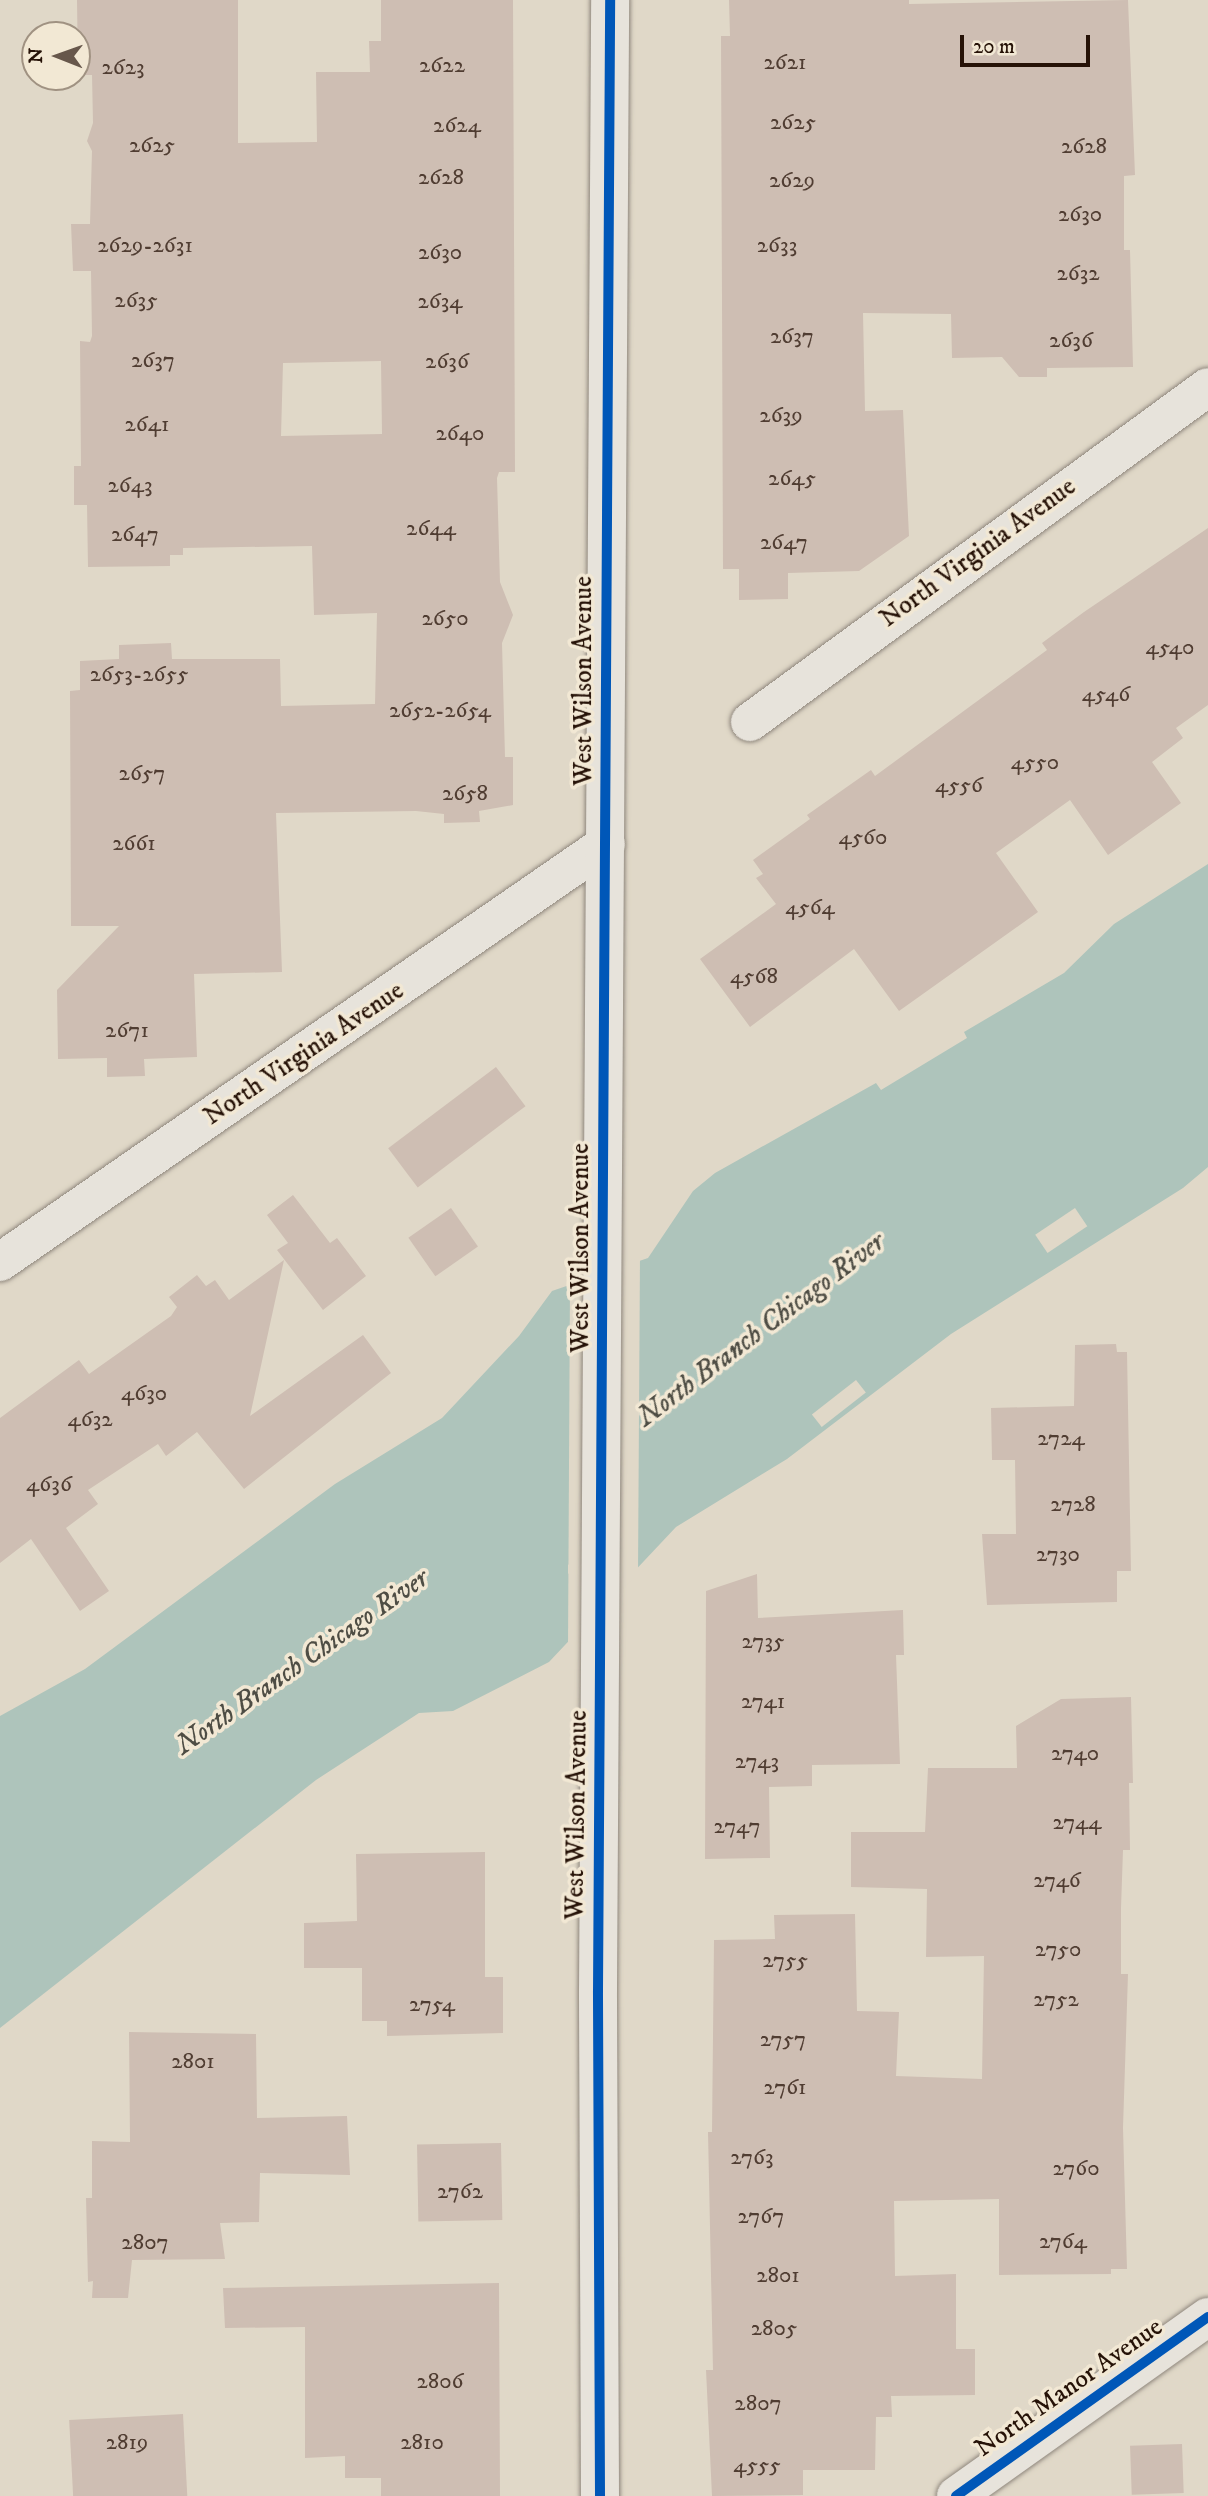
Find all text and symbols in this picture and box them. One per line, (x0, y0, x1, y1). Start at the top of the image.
north arrow (21, 21, 91, 91)
scale bar (963, 21, 1092, 65)
text: 20 m (973, 34, 1015, 60)
text: N (25, 48, 48, 64)
house number: 2621 (763, 49, 807, 77)
house number: 2622 (419, 52, 465, 80)
house number: 2623 (101, 54, 145, 82)
house number: 2625 (770, 109, 816, 137)
house number: 2624 (433, 112, 481, 140)
house number: 2625 (129, 132, 175, 160)
house number: 2628 (1061, 133, 1107, 161)
house number: 2628 (418, 164, 464, 192)
house number: 2629 (769, 167, 815, 195)
house number: 2630 (1058, 201, 1102, 229)
house number: 2629-2631 (97, 232, 193, 260)
house number: 2633 (757, 232, 797, 260)
house number: 2630 (418, 239, 462, 267)
house number: 2632 (1056, 260, 1100, 288)
house number: 2635 (114, 287, 158, 315)
house number: 2634 (417, 288, 463, 316)
house number: 2637 (770, 323, 814, 351)
house number: 2636 (1049, 327, 1093, 355)
house number: 2637 (131, 347, 175, 375)
house number: 2636 (425, 348, 469, 376)
house number: 2639 (759, 402, 803, 430)
house number: 2641 (125, 411, 169, 439)
house number: 2640 (436, 420, 484, 448)
house number: 2645 (768, 465, 816, 493)
street label: North Virginia Avenue (874, 471, 1082, 635)
house number: 2643 (107, 472, 153, 500)
house number: 2644 (406, 515, 456, 543)
house number: 2647 (111, 521, 159, 549)
house number: 2647 (760, 529, 808, 557)
street label: West Wilson Avenue (568, 576, 600, 786)
house number: 2650 (421, 605, 469, 633)
house number: 4540 (1146, 634, 1194, 662)
house number: 2653-2655 (90, 661, 188, 689)
house number: 4546 (1082, 681, 1130, 709)
house number: 2652-2654 (389, 697, 491, 725)
house number: 4550 (1011, 749, 1059, 777)
house number: 2657 (119, 760, 165, 788)
house number: 4556 (935, 772, 983, 800)
house number: 2658 (442, 780, 488, 808)
house number: 4560 (839, 824, 887, 852)
house number: 2661 (112, 830, 156, 858)
house number: 4564 (785, 894, 835, 922)
house number: 4568 (730, 963, 778, 991)
street label: North Virginia Avenue (198, 976, 410, 1132)
house number: 2671 (105, 1017, 149, 1045)
street label: West Wilson Avenue (565, 1143, 597, 1353)
water label: North Branch Chicago River (630, 1226, 892, 1434)
house number: 4630 (121, 1380, 167, 1408)
house number: 4632 (67, 1406, 113, 1434)
house number: 2724 (1037, 1425, 1085, 1453)
house number: 4636 (26, 1471, 72, 1499)
house number: 2728 (1050, 1491, 1096, 1519)
house number: 2730 (1036, 1541, 1080, 1569)
water label: North Branch Chicago River (169, 1562, 435, 1762)
house number: 2735 (742, 1628, 784, 1656)
house number: 2741 (741, 1688, 785, 1716)
street label: West Wilson Avenue (560, 1710, 594, 1920)
house number: 2740 (1051, 1740, 1099, 1768)
house number: 2743 (735, 1748, 779, 1776)
house number: 2744 (1053, 1809, 1101, 1837)
house number: 2747 (713, 1813, 761, 1841)
house number: 2746 (1033, 1867, 1081, 1895)
house number: 2750 (1035, 1936, 1081, 1964)
house number: 2755 (762, 1947, 808, 1975)
house number: 2752 (1033, 1986, 1079, 2014)
house number: 2754 (409, 1991, 455, 2019)
house number: 2757 (760, 2026, 806, 2054)
house number: 2801 (171, 2048, 215, 2076)
house number: 2761 (763, 2074, 807, 2102)
house number: 2763 (730, 2144, 774, 2172)
house number: 2760 (1052, 2155, 1100, 2183)
house number: 2762 (437, 2178, 483, 2206)
house number: 2767 (738, 2203, 784, 2231)
house number: 2764 (1039, 2228, 1087, 2256)
house number: 2807 (121, 2229, 169, 2257)
house number: 2801 (756, 2262, 800, 2290)
street label: North Manor Avenue (969, 2312, 1169, 2464)
house number: 2805 (751, 2315, 797, 2343)
house number: 2806 (416, 2368, 464, 2396)
house number: 2807 (734, 2390, 782, 2418)
house number: 2819 (106, 2429, 148, 2457)
house number: 2810 (400, 2429, 444, 2457)
house number: 4555 (733, 2452, 781, 2480)

